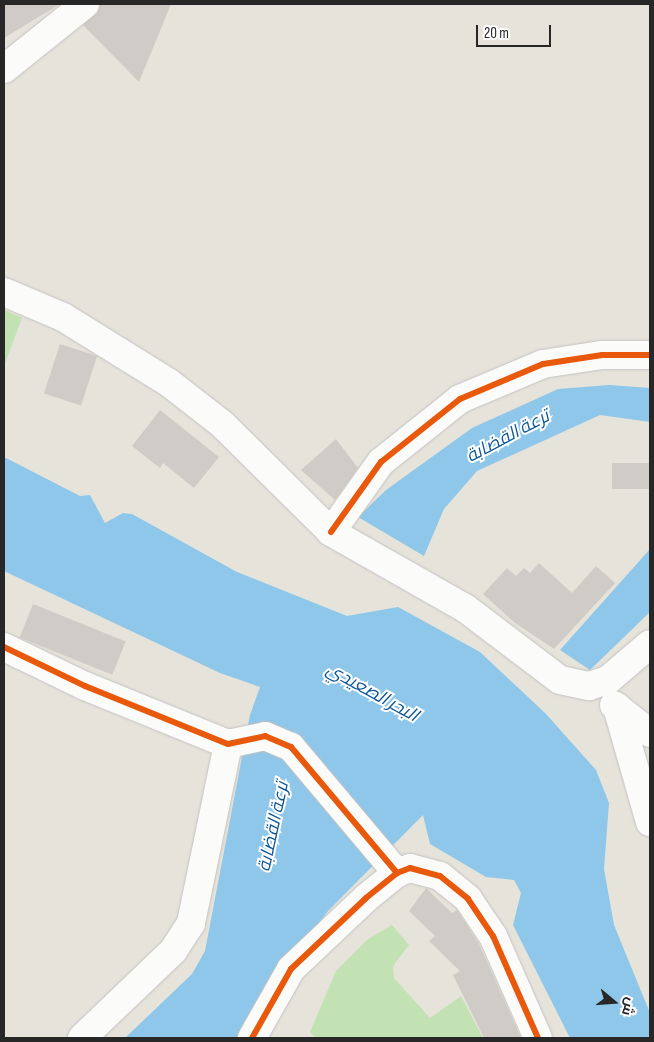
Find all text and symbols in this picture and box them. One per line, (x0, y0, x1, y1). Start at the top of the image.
scale bar (479, 15, 554, 47)
text: 20 m (484, 24, 509, 43)
water label: ترعة القضابة (463, 406, 553, 468)
water label: البحر الصعيدي (322, 659, 422, 727)
water label: ترعة القضابة (254, 780, 294, 874)
north arrow (589, 977, 639, 1027)
text: ش (618, 996, 640, 1018)

